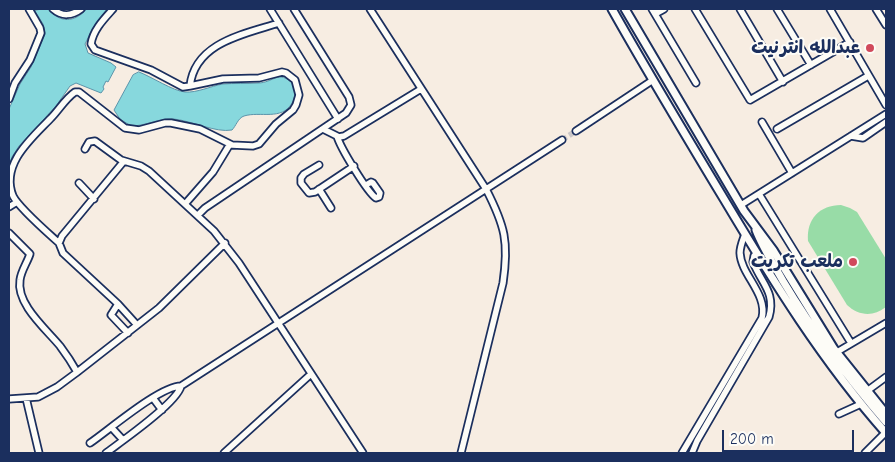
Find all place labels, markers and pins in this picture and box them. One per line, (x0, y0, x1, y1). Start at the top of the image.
place label: عبدالله انترنيت (751, 37, 860, 59)
marker: عبدالله انترنيت (864, 42, 876, 54)
place label: ملعب تكريت (751, 251, 843, 273)
marker: ملعب تكريت (847, 256, 859, 268)

